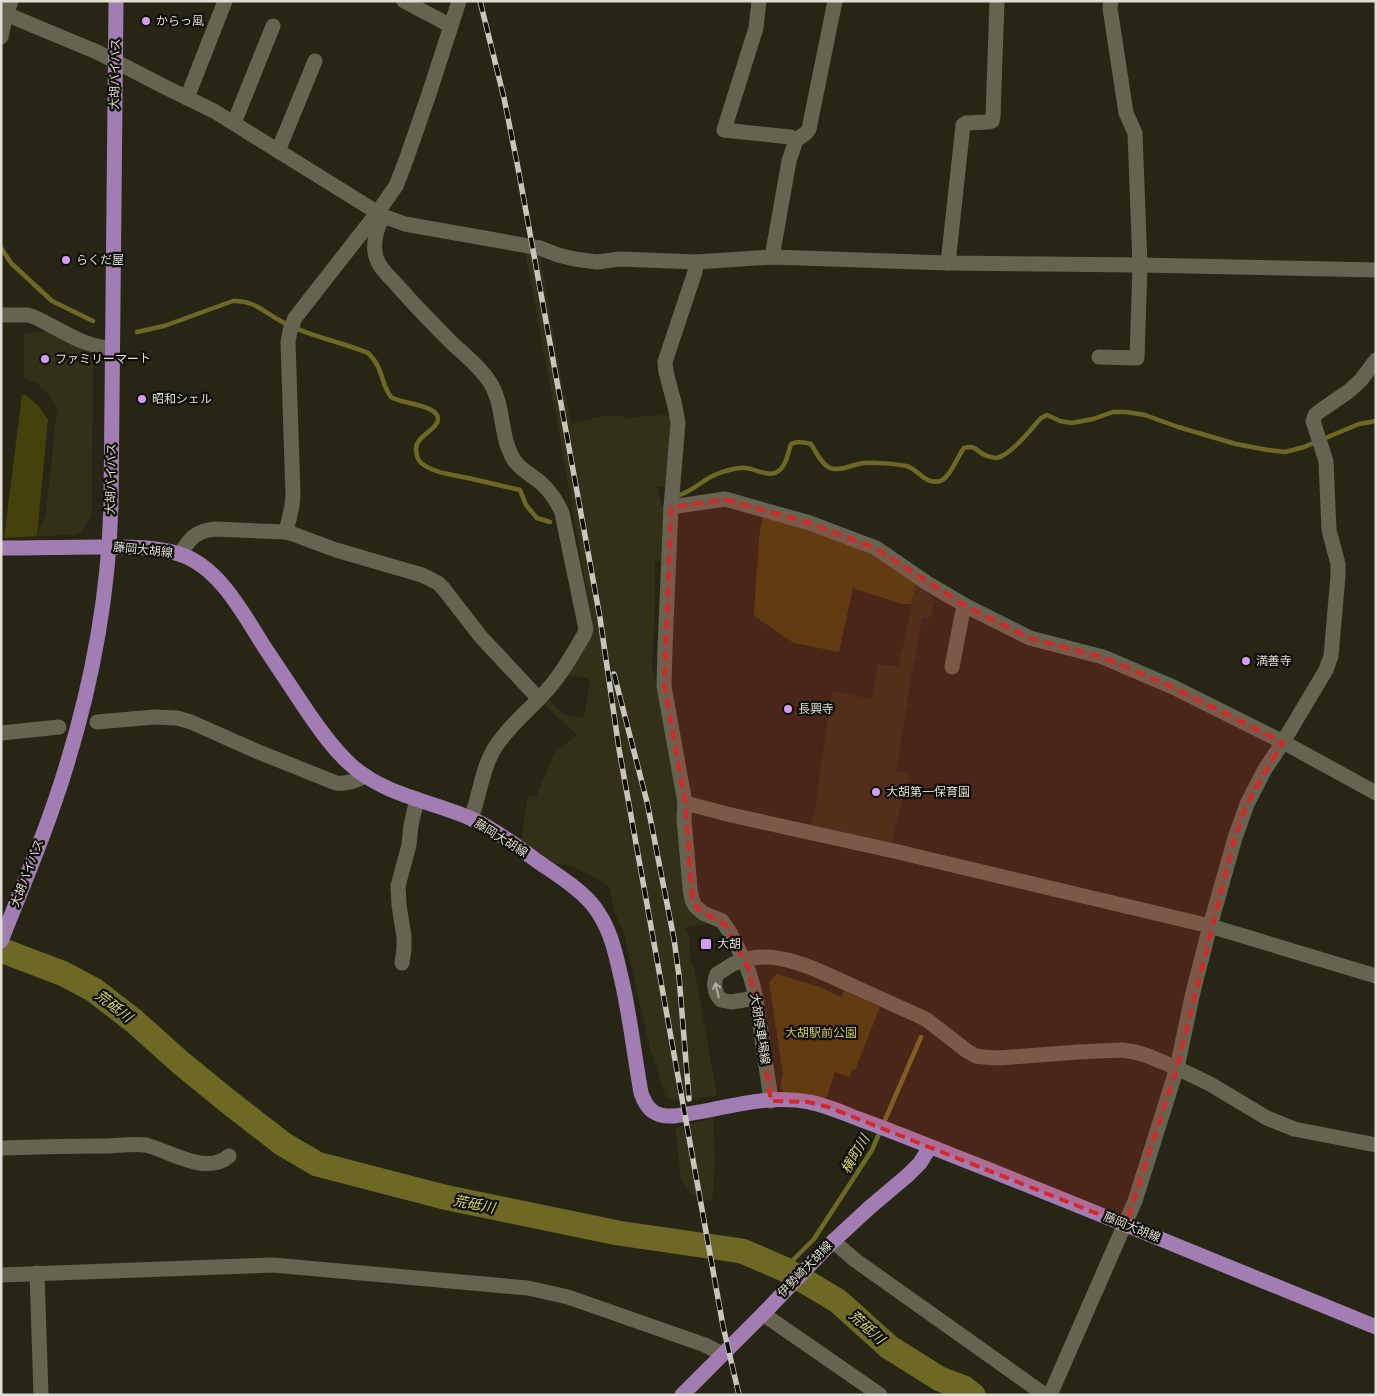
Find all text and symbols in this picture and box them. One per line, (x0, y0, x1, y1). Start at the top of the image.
place label: からっ風 (156, 14, 204, 28)
marker: からっ風 (140, 15, 152, 27)
street label: 大胡バイパス (107, 38, 123, 110)
place label: らくだ屋 (76, 253, 124, 267)
marker: らくだ屋 (60, 254, 72, 266)
place label: ファミリーマート (55, 352, 151, 366)
marker: ファミリーマート (39, 353, 51, 365)
place label: 昭和シェル (152, 392, 212, 406)
marker: 昭和シェル (136, 393, 148, 405)
street label: 大胡バイパス (103, 443, 119, 515)
street label: 藤岡大胡線 (112, 540, 174, 560)
place label: 満善寺 (1256, 654, 1292, 668)
marker: 満善寺 (1240, 655, 1252, 667)
place label: 長興寺 (798, 702, 834, 716)
marker: 長興寺 (782, 703, 794, 715)
place label: 大胡第一保育園 (886, 785, 970, 799)
marker: 大胡第一保育園 (870, 786, 882, 798)
street label: 藤岡大胡線 (472, 816, 530, 860)
street label: 大胡バイパス (8, 837, 46, 909)
marker: 大胡 (699, 937, 713, 951)
place label: 大胡 (717, 937, 741, 951)
one-way arrow (712, 982, 721, 998)
water label: 荒砥川 (92, 987, 137, 1026)
street label: 大胡停車場線 (747, 992, 773, 1066)
park label: 大胡駅前公園 (785, 1026, 857, 1040)
water label: 横町川 (838, 1130, 873, 1176)
water label: 荒砥川 (452, 1192, 498, 1216)
street label: 藤岡大胡線 (1102, 1209, 1162, 1245)
street label: 伊勢崎大胡線 (775, 1238, 835, 1300)
water label: 荒砥川 (846, 1307, 889, 1348)

